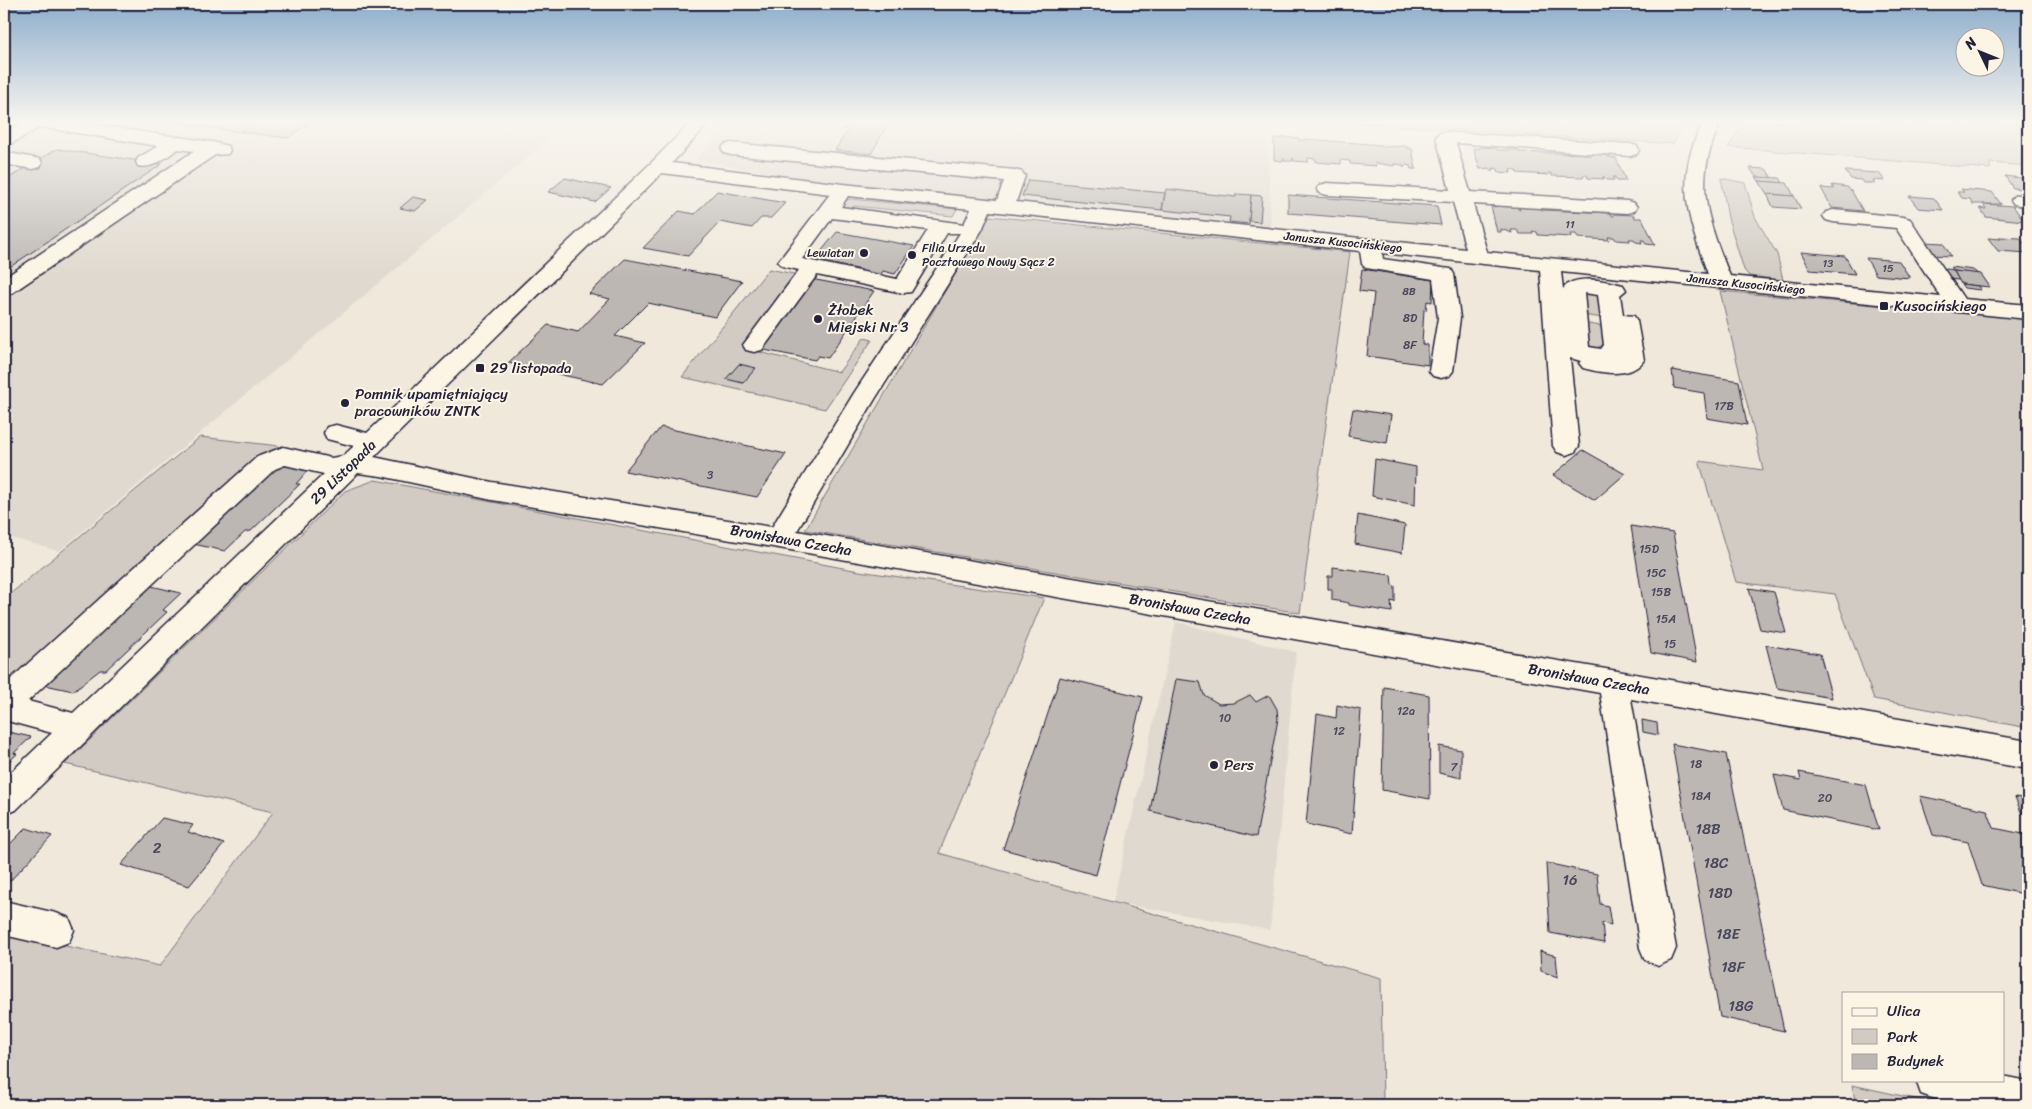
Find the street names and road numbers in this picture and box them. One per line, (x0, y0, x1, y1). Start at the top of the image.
street label: Janusza Kusocińskiego (1282, 225, 1403, 259)
street label: Janusza Kusocińskiego (1685, 267, 1806, 301)
street label: 29 Listopada (303, 433, 383, 511)
street label: Bronisława Czecha (728, 517, 854, 564)
street label: Bronisława Czecha (1127, 586, 1253, 633)
street label: Bronisława Czecha (1526, 656, 1652, 703)

